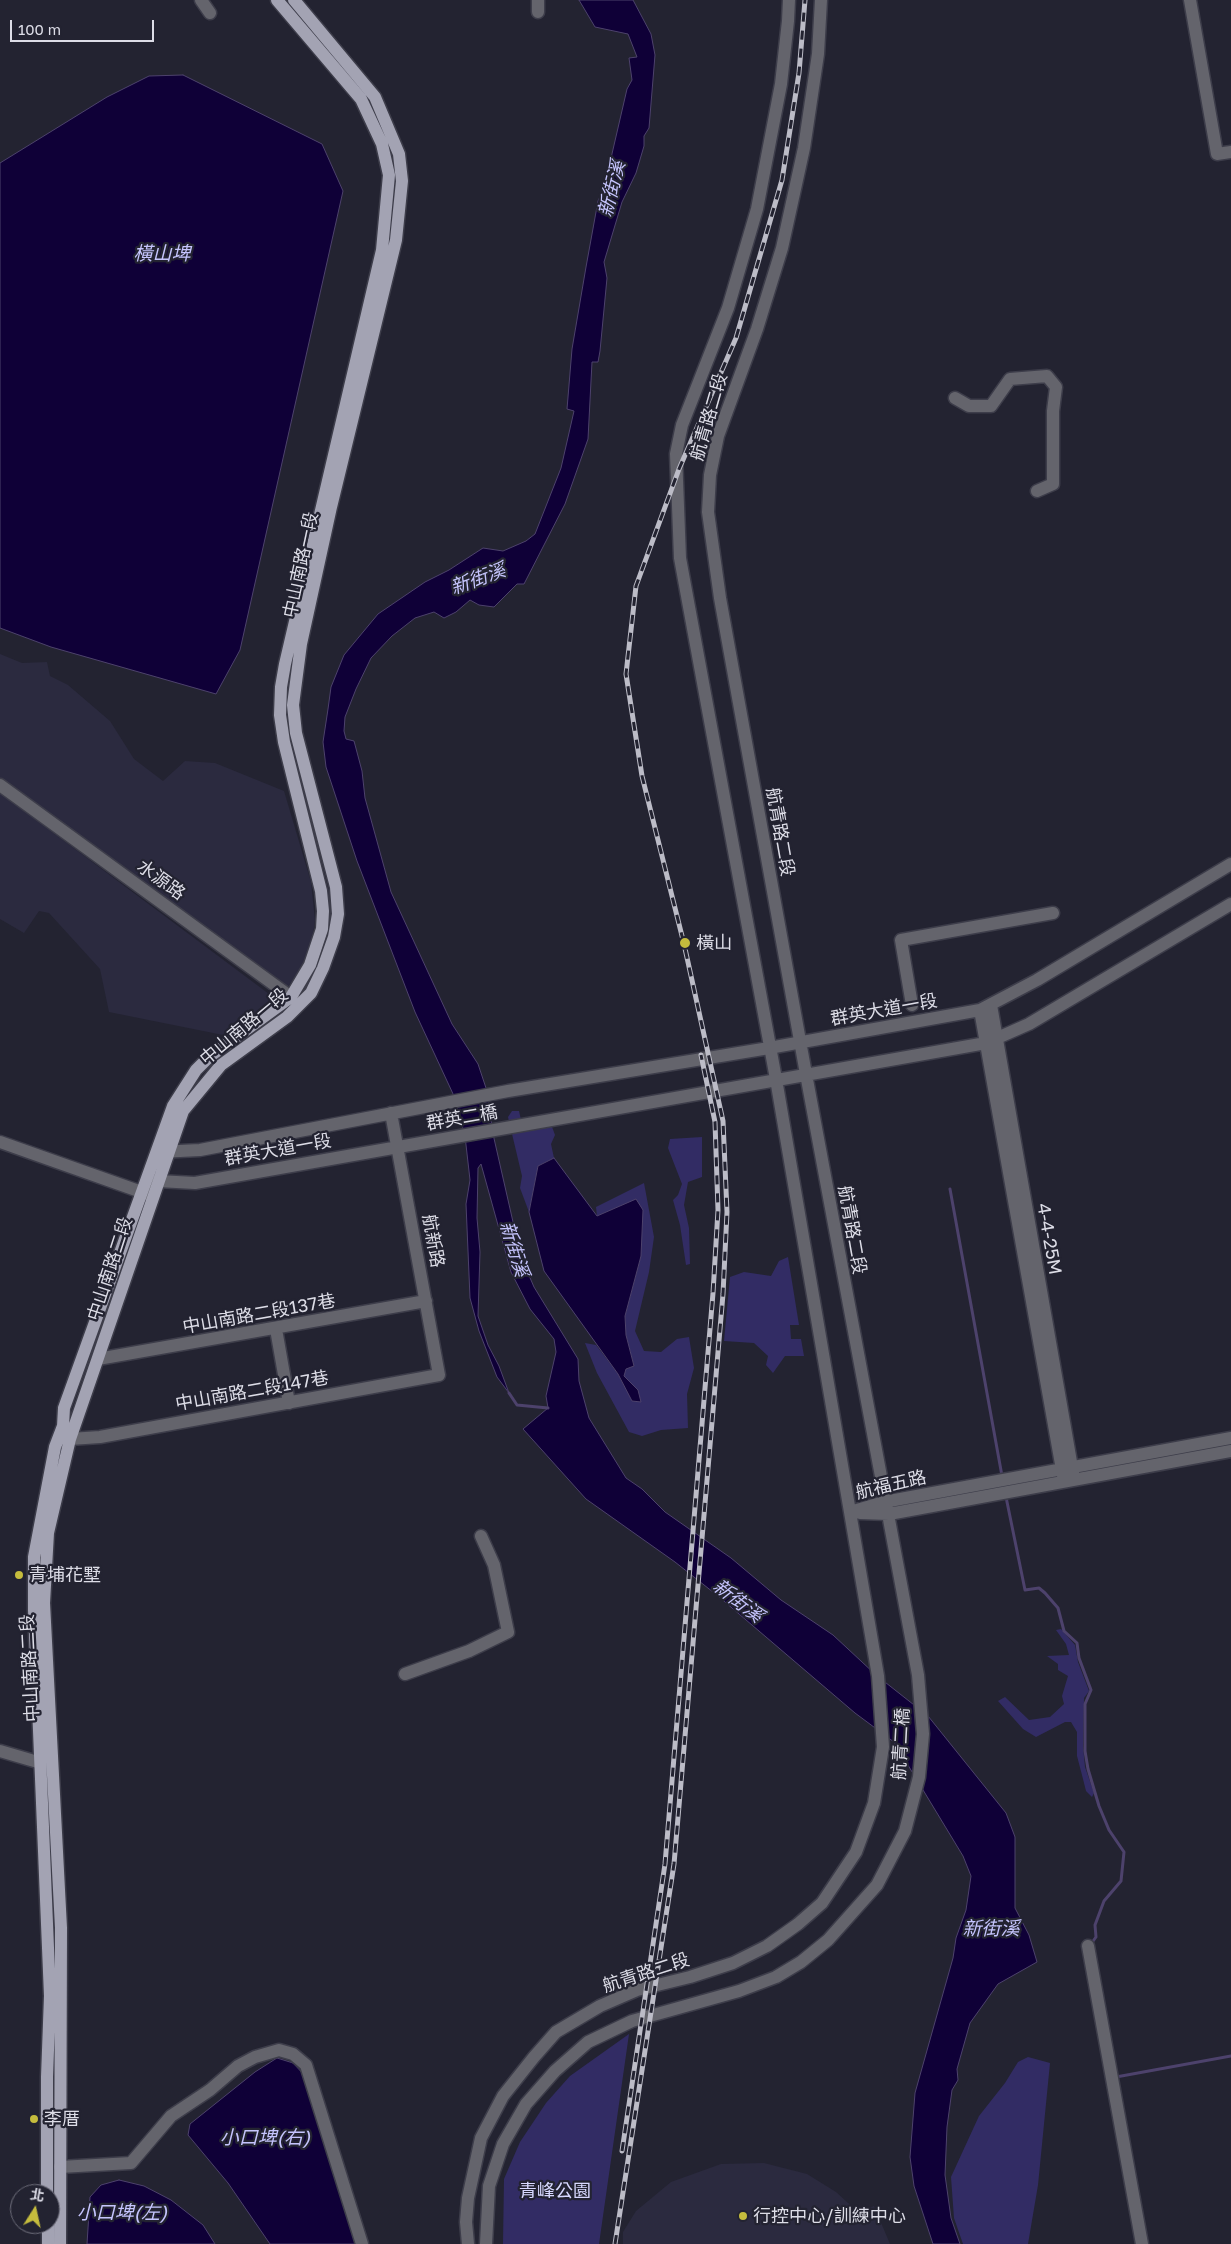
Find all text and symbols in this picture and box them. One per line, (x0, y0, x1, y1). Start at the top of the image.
scale bar (12, 10, 156, 42)
text: 100 m (18, 20, 61, 38)
water label: 新街溪 (594, 159, 630, 219)
water label: 橫山埤 (134, 243, 190, 265)
street label: 航青路二段 (686, 371, 732, 463)
street label: 中山南路一段 (279, 510, 323, 620)
water label: 新街溪 (447, 559, 509, 599)
street label: 航青路二段 (762, 786, 798, 878)
street label: 水源路 (133, 855, 189, 905)
place label: 橫山 (696, 932, 732, 954)
marker: 橫山 (678, 936, 692, 950)
street label: 中山南路一段 (196, 984, 292, 1070)
street label: 群英大道一段 (829, 990, 939, 1030)
street label: 群英二橋 (425, 1101, 499, 1135)
street label: 群英大道一段 (223, 1130, 333, 1170)
street label: 航青路二段 (834, 1184, 870, 1276)
street label: 4-4-25M (1032, 1202, 1066, 1276)
street label: 航新路 (418, 1213, 448, 1269)
street label: 中山南路二段 (83, 1214, 137, 1324)
water label: 新街溪 (495, 1218, 533, 1280)
street label: 中山南路二段137巷 (181, 1290, 337, 1338)
street label: 中山南路二段147巷 (174, 1367, 330, 1415)
street label: 航福五路 (853, 1466, 929, 1504)
place label: 青埔花墅 (29, 1564, 101, 1586)
marker: 青埔花墅 (13, 1569, 25, 1581)
water label: 新街溪 (709, 1574, 767, 1628)
street label: 中山南路二段 (16, 1614, 44, 1722)
street label: 航青二橋 (888, 1707, 914, 1781)
water label: 新街溪 (963, 1918, 1019, 1940)
street label: 航青路二段 (600, 1949, 692, 1997)
place label: 李厝 (44, 2108, 80, 2130)
marker: 李厝 (28, 2113, 40, 2125)
water label: 小口埤(右) (220, 2127, 310, 2149)
park label: 青峰公園 (519, 2180, 591, 2202)
north arrow (10, 2184, 60, 2234)
text: 北 (29, 2185, 46, 2204)
water label: 小口埤(左) (77, 2202, 167, 2224)
place label: 行控中心/訓練中心 (753, 2205, 906, 2227)
marker: 行控中心/訓練中心 (737, 2210, 749, 2222)

